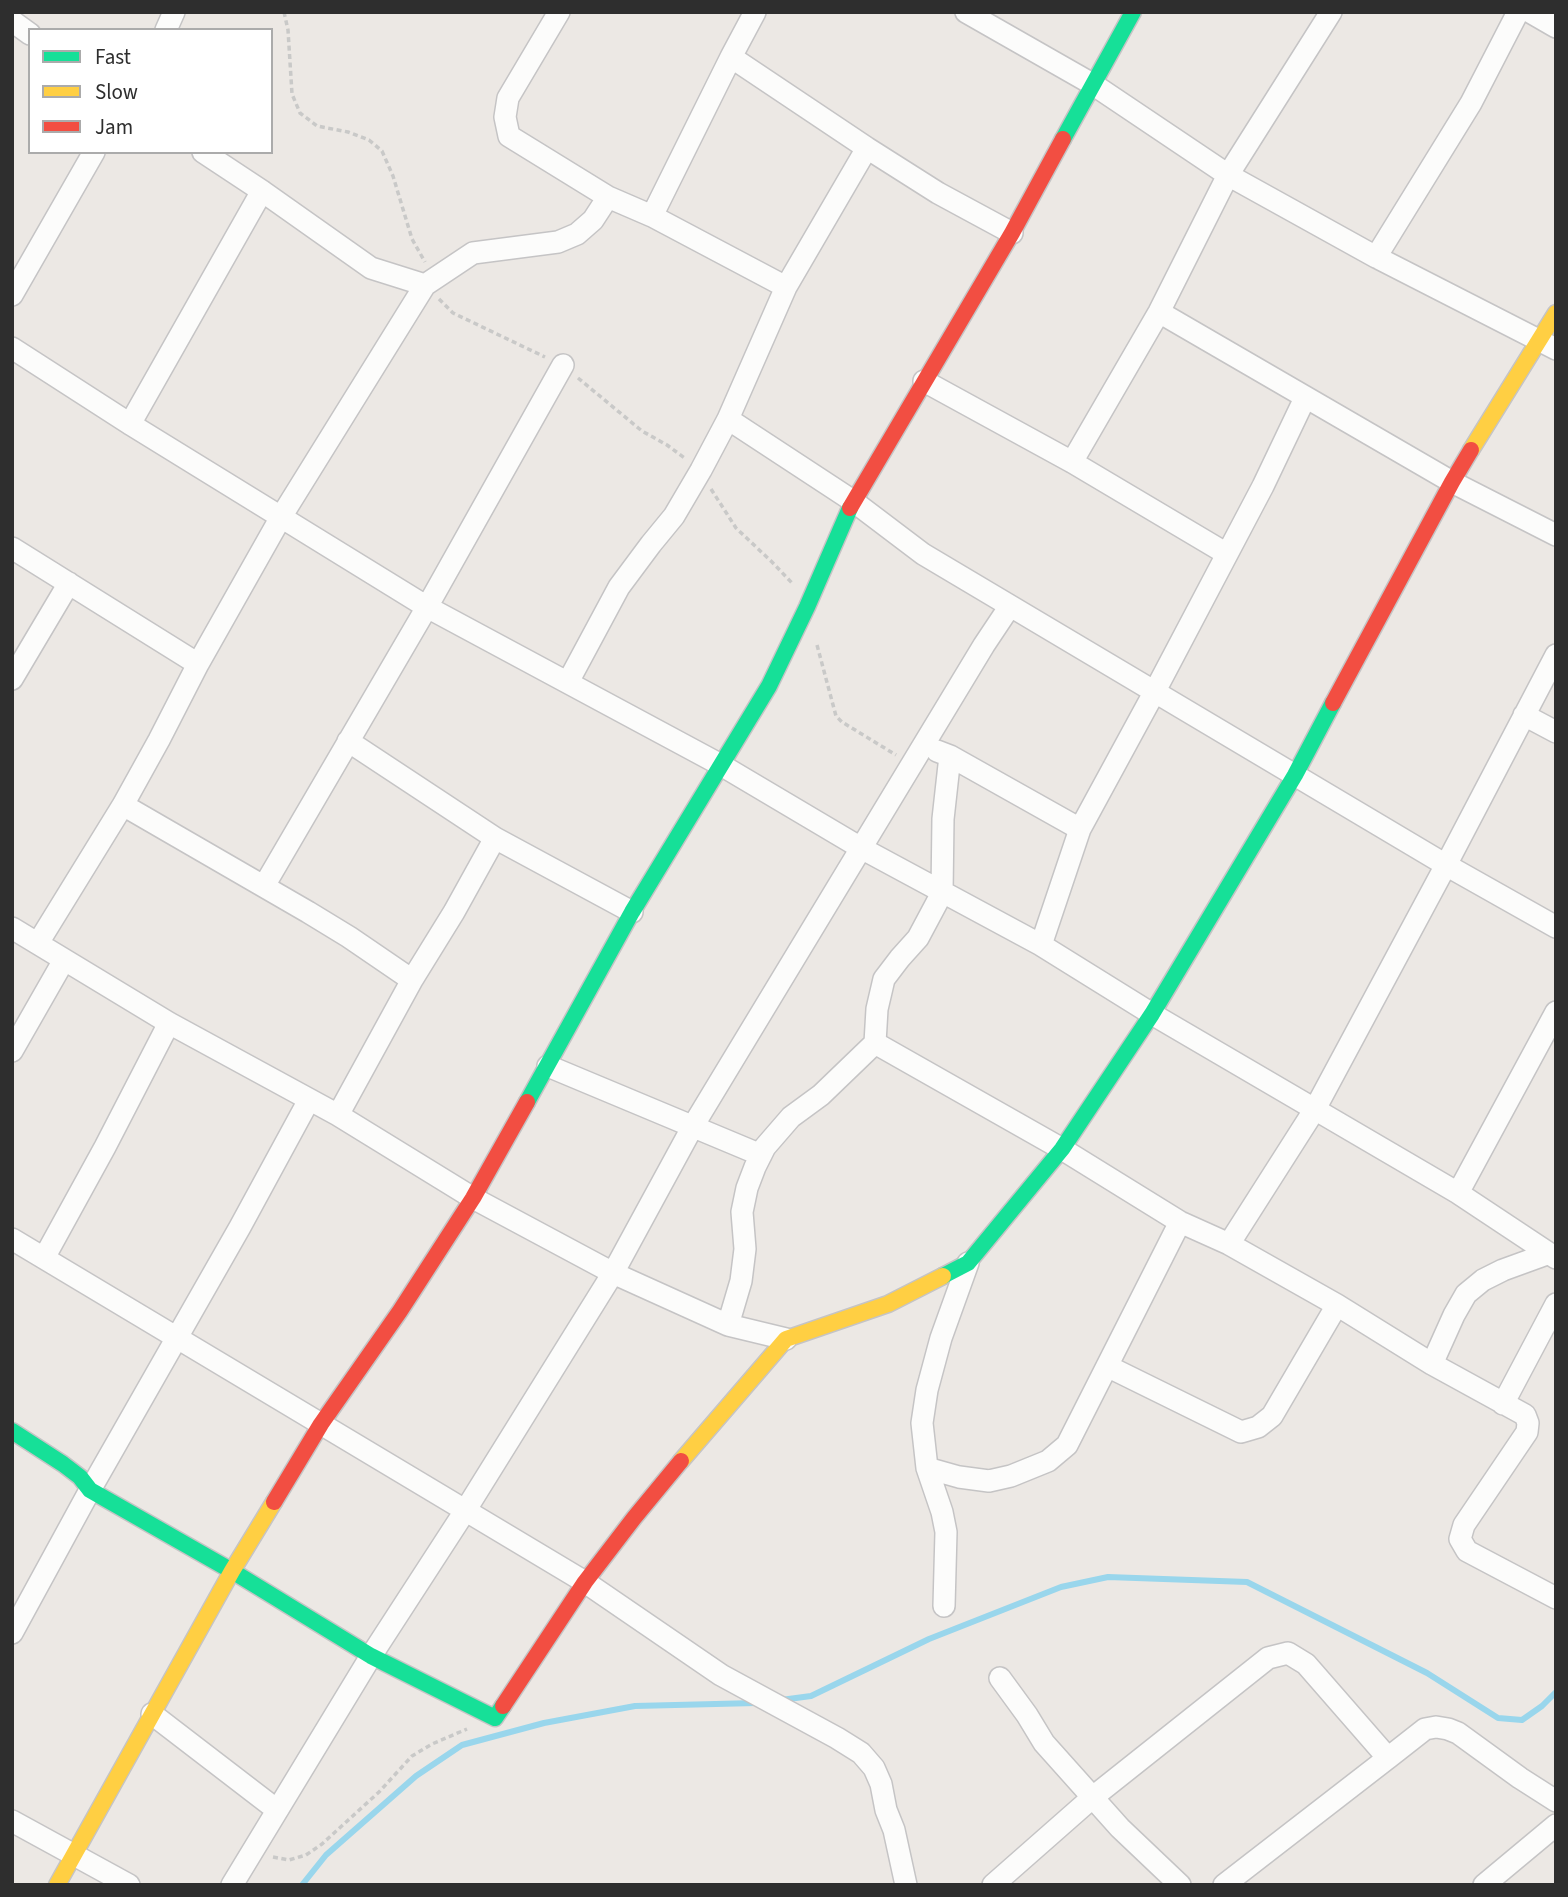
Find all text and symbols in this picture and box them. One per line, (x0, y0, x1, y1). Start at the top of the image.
legend (28, 28, 273, 154)
text: Fast (95, 42, 131, 72)
text: Slow (95, 77, 138, 107)
text: Jam (95, 112, 133, 142)

